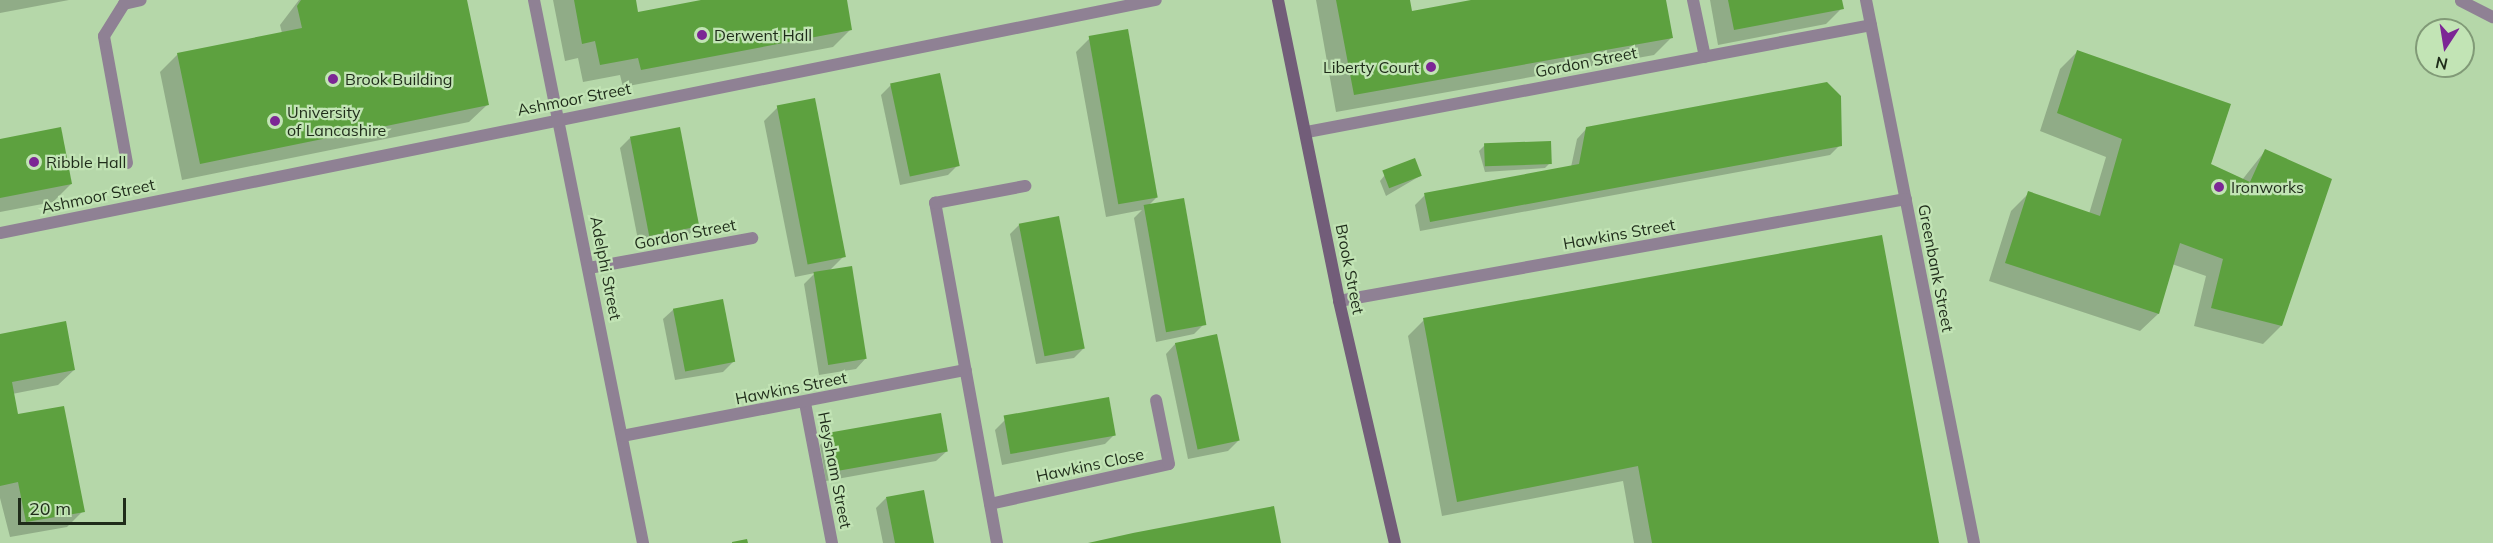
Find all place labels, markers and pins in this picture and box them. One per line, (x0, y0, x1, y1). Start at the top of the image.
place label: Derwent Hall (714, 25, 812, 45)
marker: Derwent Hall (695, 28, 709, 42)
place label: Liberty Court (1323, 57, 1419, 77)
marker: Liberty Court (1424, 60, 1438, 74)
place label: Brook Building (345, 69, 452, 89)
marker: Brook Building (326, 72, 340, 86)
place label: University of Lancashire (287, 102, 386, 140)
marker: University of Lancashire (268, 114, 282, 128)
place label: Ribble Hall (46, 152, 126, 172)
marker: Ribble Hall (27, 155, 41, 169)
place label: Ironworks (2231, 177, 2304, 197)
marker: Ironworks (2212, 180, 2226, 194)

